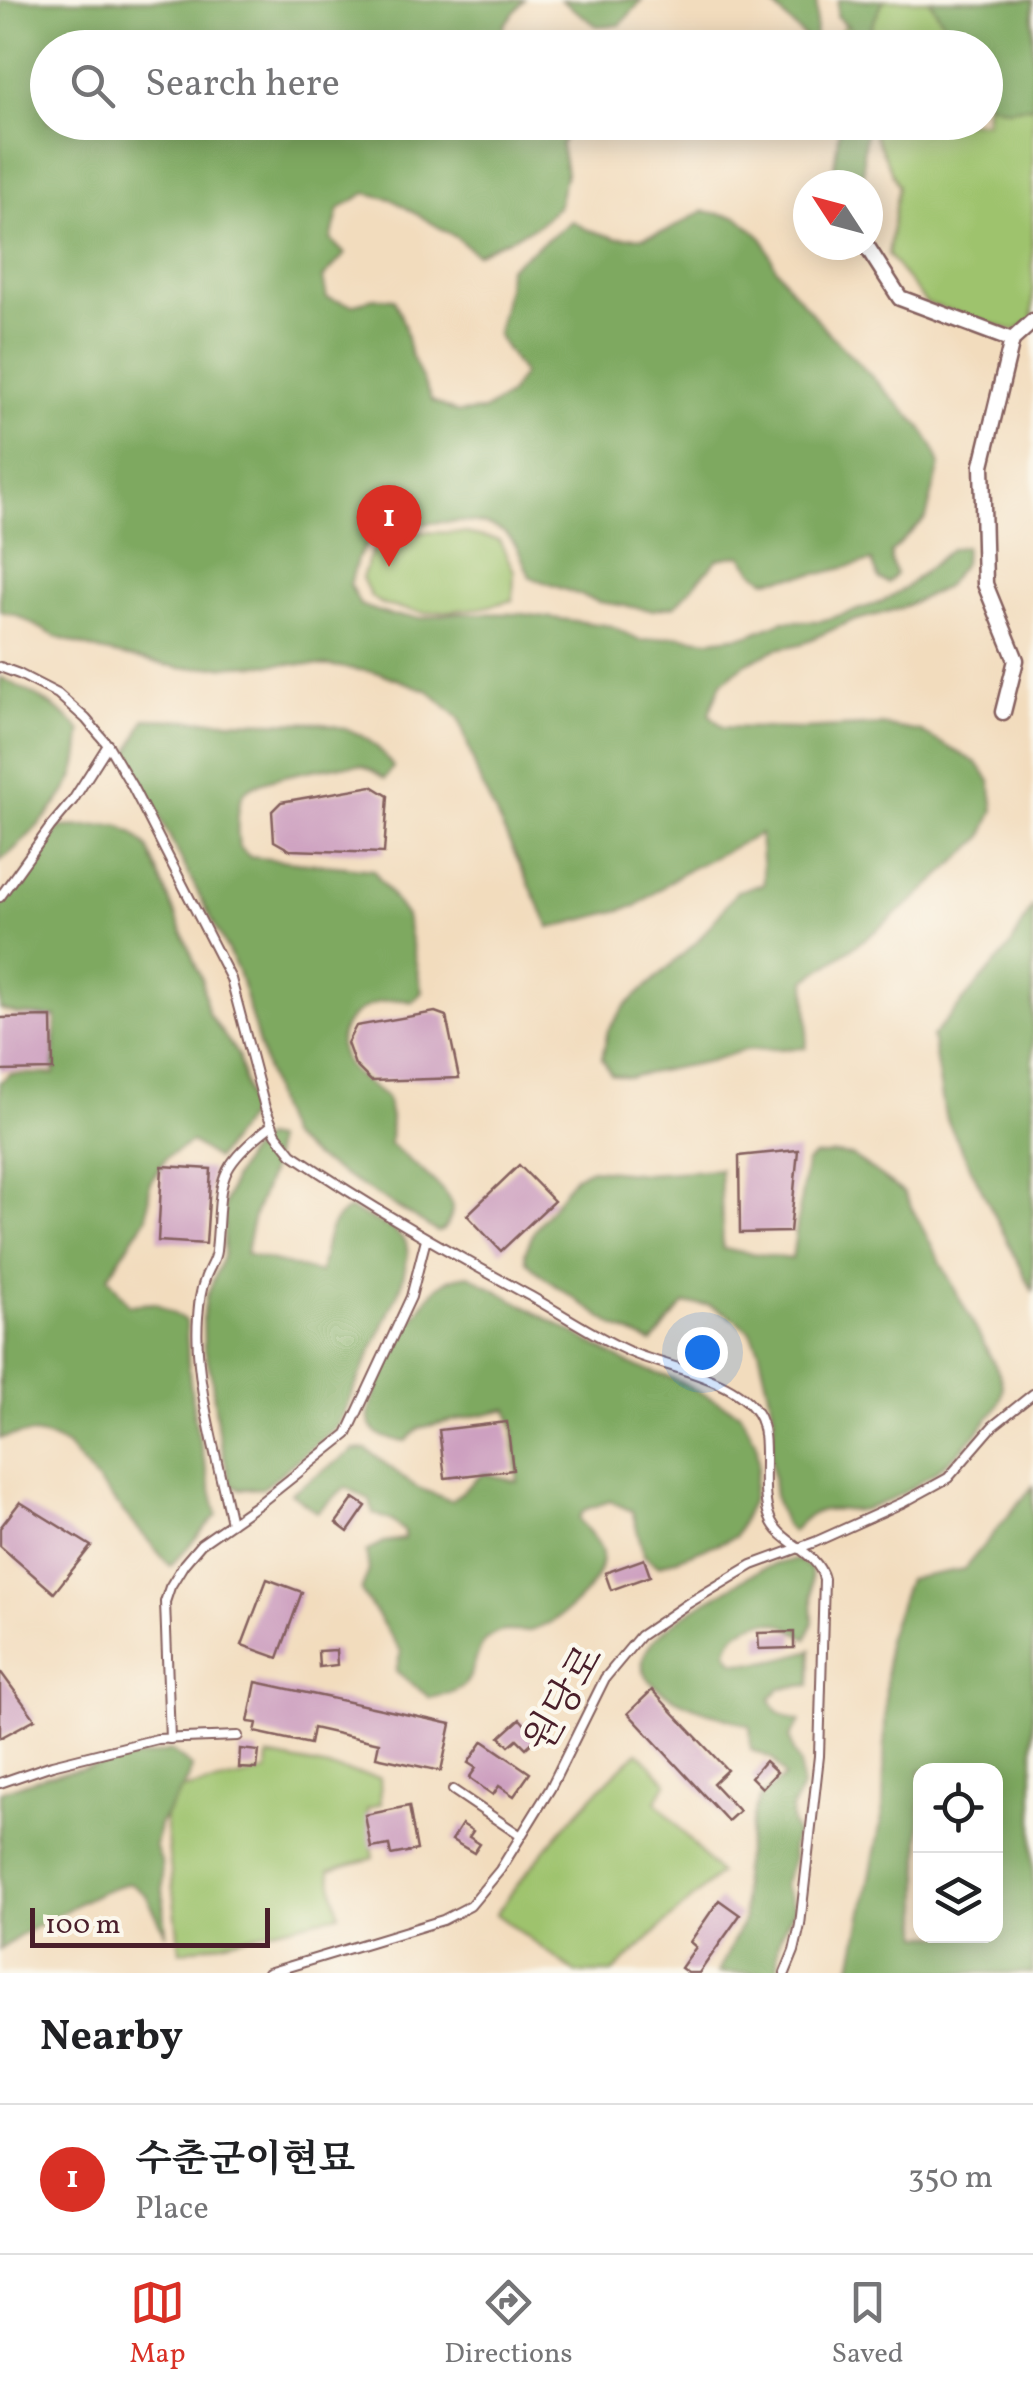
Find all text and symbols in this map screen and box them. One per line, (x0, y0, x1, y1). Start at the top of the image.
search box (30, 30, 1003, 140)
icon: search (65, 58, 120, 113)
text: Search here (145, 59, 340, 112)
north arrow (793, 170, 883, 260)
pin: 1 (356, 484, 422, 567)
your location (677, 1327, 728, 1378)
street label: 원당로 (513, 1636, 619, 1764)
map controls (913, 1763, 1003, 1943)
button: locate (913, 1763, 1003, 1853)
button: layers (913, 1853, 1003, 1943)
scale bar (30, 1903, 270, 1948)
text: 100 m (45, 1906, 120, 1945)
text: Nearby (40, 2009, 183, 2068)
text: 수춘군이현묘 (135, 2135, 355, 2188)
text: 1 (66, 2157, 79, 2201)
text: 350 m (908, 2157, 993, 2201)
text: Place (135, 2188, 209, 2232)
tab: Map (129, 2275, 185, 2374)
tab: Directions (444, 2275, 573, 2374)
tab: Saved (831, 2275, 904, 2374)

